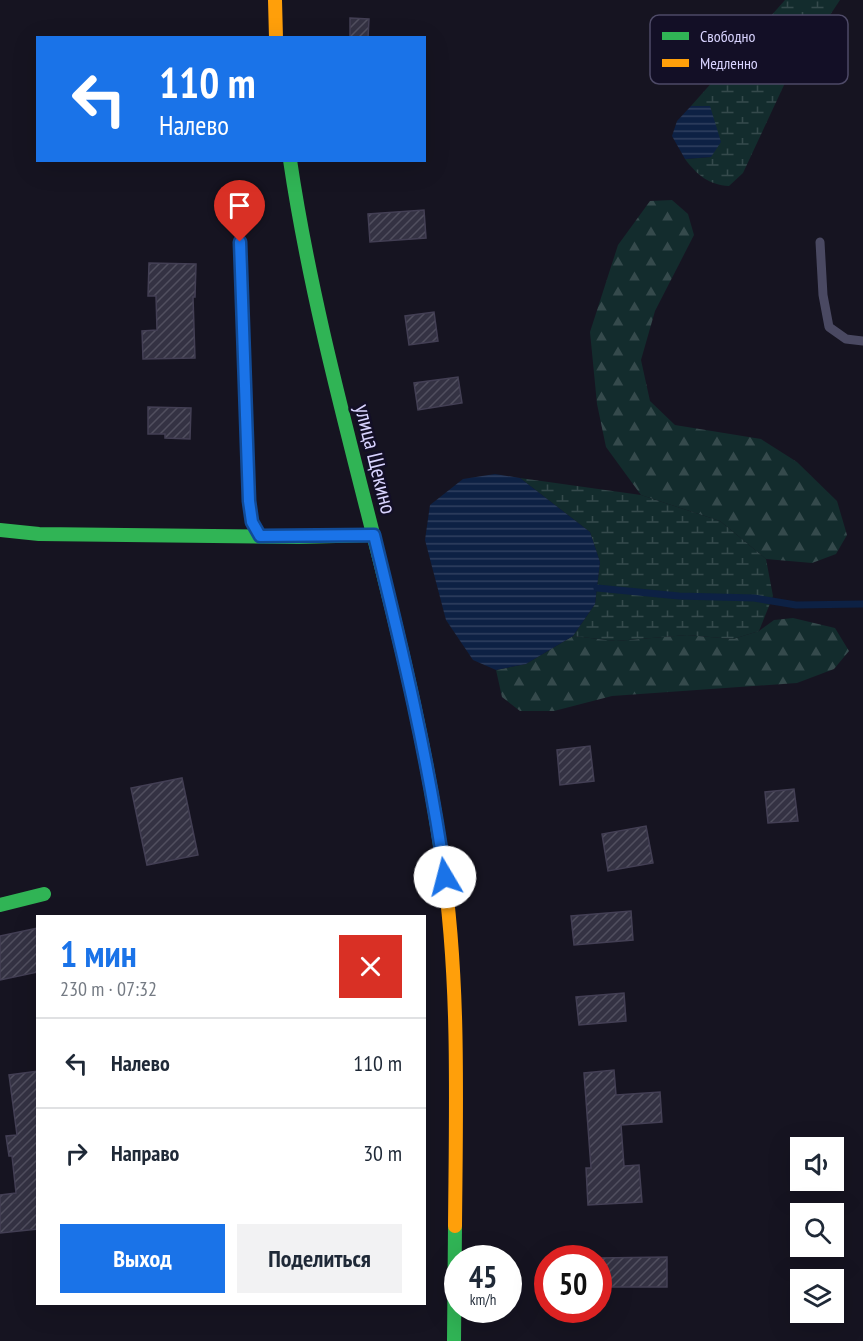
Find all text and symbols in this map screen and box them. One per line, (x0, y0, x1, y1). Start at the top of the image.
legend (650, 15, 848, 84)
text: Свободно (700, 26, 755, 46)
text: Медленно (700, 53, 758, 73)
text: 110 m (159, 55, 256, 110)
icon: left (60, 60, 138, 138)
text: Налево (159, 108, 229, 142)
pin (214, 180, 265, 242)
icon: arrive (223, 189, 256, 222)
street label: улица Щекино (349, 401, 403, 517)
position arrow (413, 845, 477, 909)
text: 1 мин (60, 930, 137, 977)
button: close (339, 935, 402, 998)
text: 230 m · 07:32 (60, 976, 157, 1002)
icon: left (60, 1047, 93, 1080)
text: Налево (111, 1049, 170, 1077)
text: 110 m (353, 1049, 402, 1077)
icon: right (60, 1137, 93, 1170)
map controls (790, 1137, 844, 1323)
button: sound (790, 1137, 844, 1191)
text: Направо (111, 1139, 179, 1167)
text: 30 m (363, 1139, 402, 1167)
button: search (790, 1203, 844, 1257)
button: Выход (60, 1224, 225, 1293)
button: Поделиться (237, 1224, 402, 1293)
speed limit sign: 50 (534, 1245, 612, 1323)
text: 45 (469, 1257, 497, 1296)
button: layers (790, 1269, 844, 1323)
text: km/h (470, 1290, 496, 1309)

